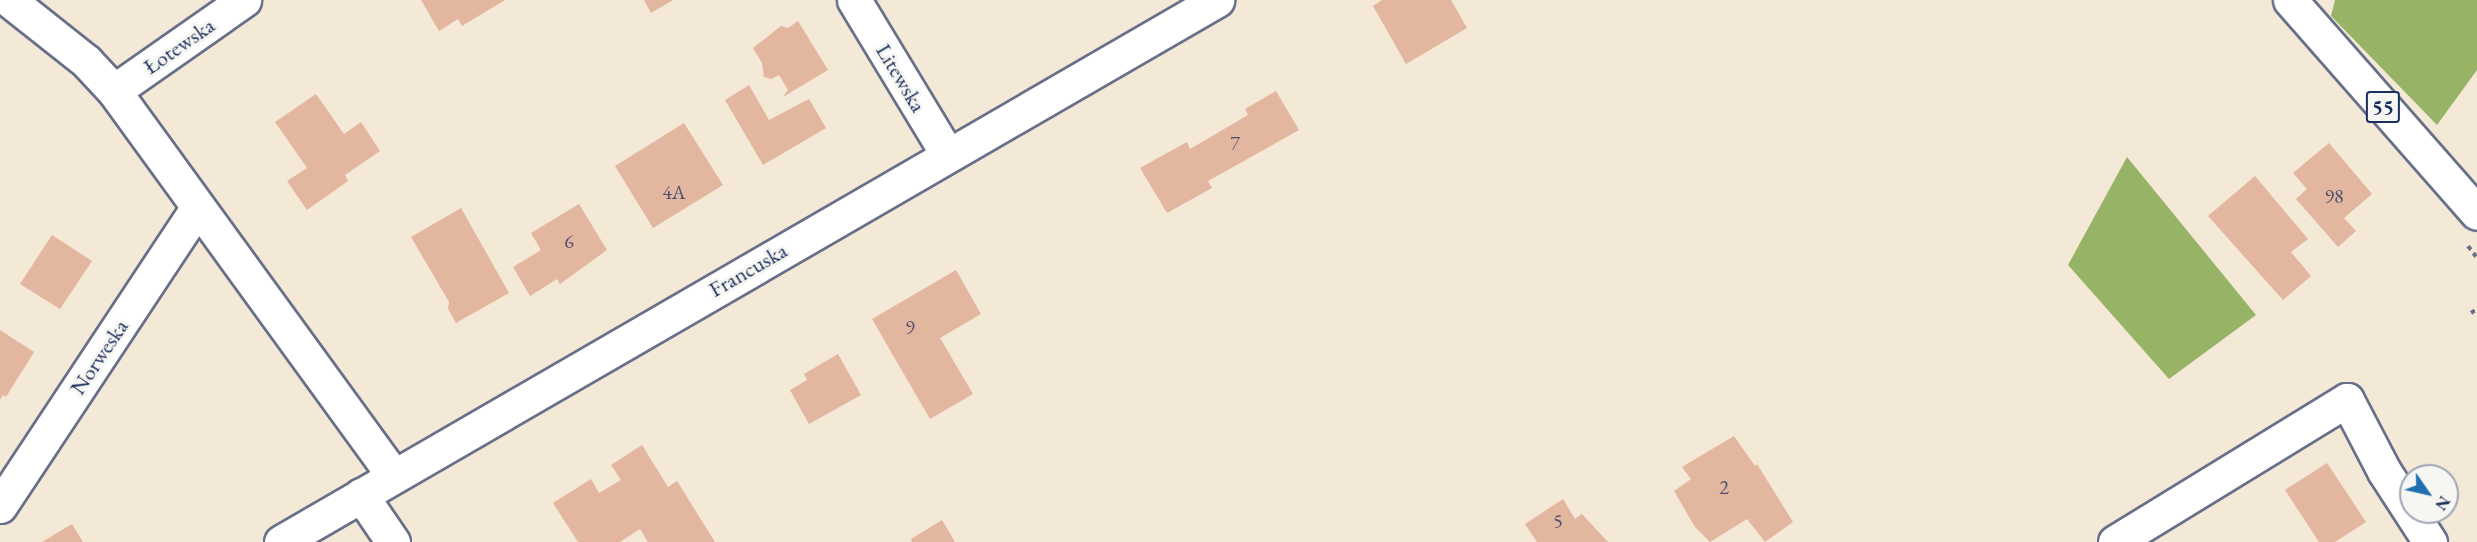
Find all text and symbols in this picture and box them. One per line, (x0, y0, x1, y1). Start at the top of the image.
street label: Łotewska (138, 12, 220, 80)
street label: Litewska (870, 39, 932, 117)
road number: 55 (2365, 89, 2401, 125)
house number: 7 (1230, 131, 1240, 155)
house number: 4A (662, 180, 686, 204)
house number: 98 (2324, 184, 2344, 208)
house number: 6 (564, 229, 574, 253)
street label: Francuska (704, 237, 792, 303)
street label: Norweska (64, 314, 134, 400)
house number: 9 (905, 315, 915, 339)
north arrow (2399, 464, 2459, 524)
house number: 2 (1719, 475, 1729, 499)
text: N (2430, 492, 2455, 514)
house number: 5 (1553, 509, 1563, 533)

